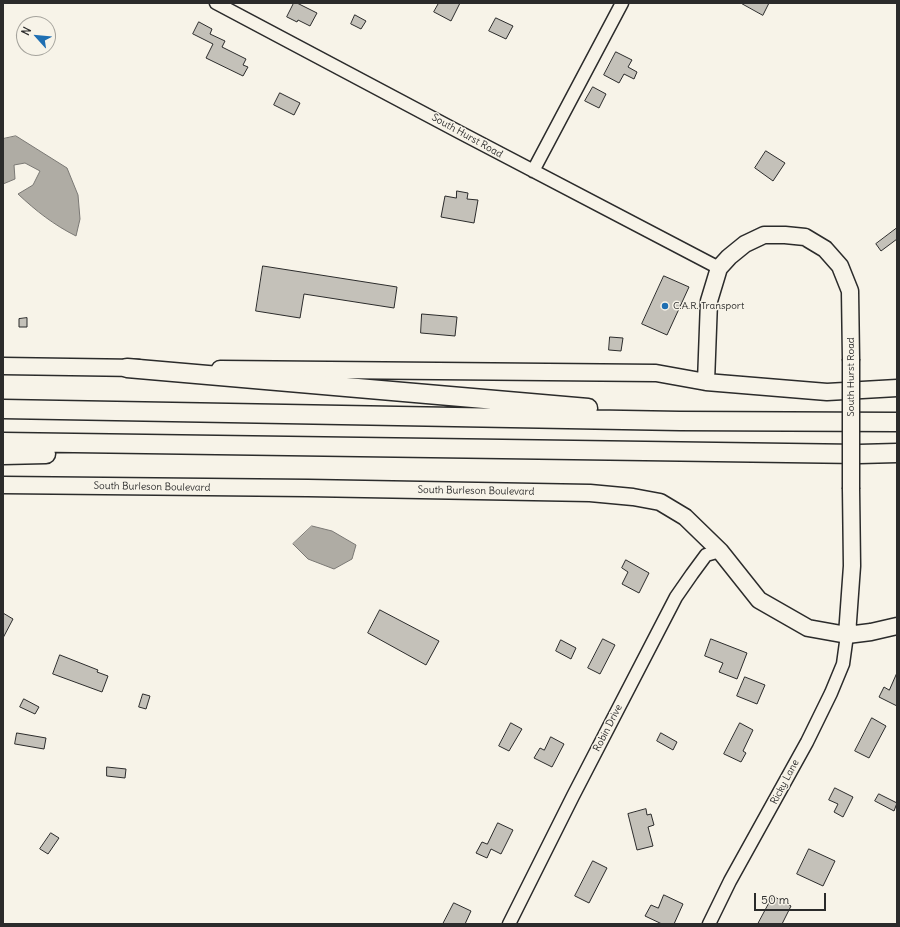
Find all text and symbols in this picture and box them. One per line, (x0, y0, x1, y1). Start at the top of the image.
north arrow (16, 16, 56, 56)
text: N (18, 24, 34, 38)
street label: South Hurst Road (429, 112, 505, 160)
place label: C.A.R. Transport (673, 300, 744, 312)
marker: C.A.R. Transport (660, 301, 670, 311)
street label: South Hurst Road (845, 337, 857, 417)
street label: South Burleson Boulevard (93, 480, 211, 494)
street label: South Burleson Boulevard (417, 484, 535, 498)
street label: Robin Drive (591, 702, 625, 754)
street label: Ricky Lane (768, 758, 802, 806)
scale bar (756, 885, 828, 911)
text: 50 m (761, 892, 789, 907)

